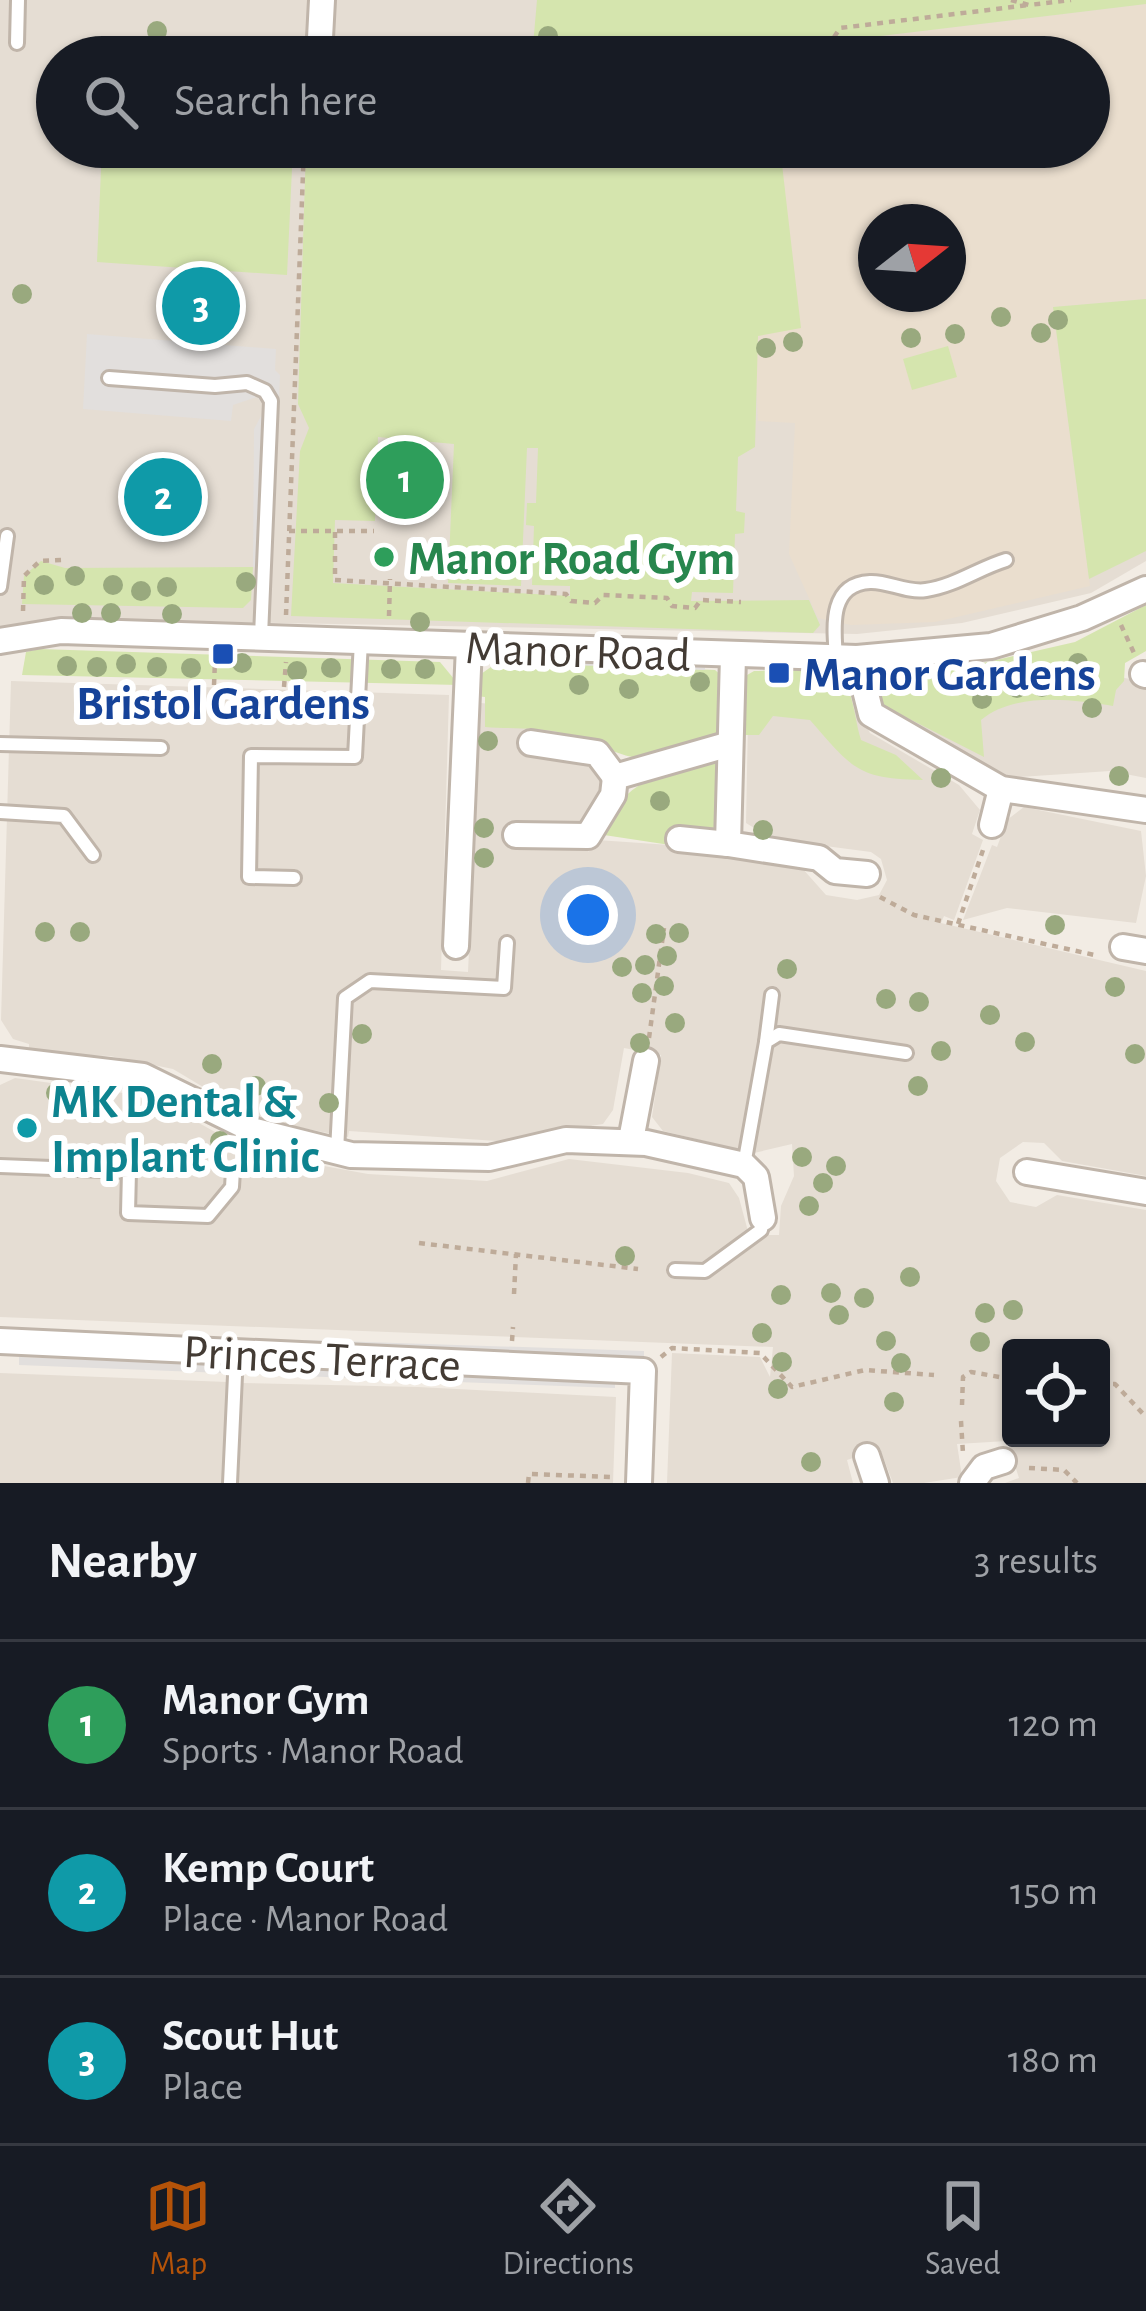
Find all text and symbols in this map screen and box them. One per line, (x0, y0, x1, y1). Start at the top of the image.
search box (36, 36, 1110, 168)
icon: search (78, 69, 144, 135)
text: Search here (174, 79, 377, 124)
north arrow (858, 204, 966, 312)
pin: 3 (162, 261, 240, 351)
pin: 1 (366, 435, 444, 525)
pin: 2 (124, 452, 202, 542)
place label: Manor Road Gym (408, 536, 735, 584)
marker: Manor Road Gym (371, 544, 397, 570)
street label: Manor Road (464, 625, 692, 681)
marker: Bristol Gardens (210, 641, 236, 667)
place label: Manor Gardens (803, 652, 1096, 700)
marker: Manor Gardens (766, 660, 792, 686)
place label: Bristol Gardens (76, 681, 370, 729)
your location (558, 885, 618, 945)
place label: MK Dental & Implant Clinic (51, 1079, 319, 1182)
marker: MK Dental & Implant Clinic (14, 1115, 40, 1141)
street label: Princes Terrace (182, 1329, 462, 1391)
map controls (1002, 1339, 1110, 1447)
button: locate (1002, 1339, 1110, 1447)
text: Nearby (48, 1536, 197, 1587)
text: 3 results (974, 1542, 1098, 1581)
text: Manor Gym (162, 1678, 369, 1723)
text: 1 (80, 1705, 94, 1744)
text: 120 m (1009, 1705, 1098, 1744)
text: Sports · Manor Road (162, 1732, 464, 1771)
text: Kemp Court (162, 1846, 374, 1891)
text: 2 (78, 1873, 96, 1912)
text: 150 m (1010, 1873, 1098, 1912)
text: Place · Manor Road (162, 1900, 448, 1939)
text: Scout Hut (162, 2014, 338, 2059)
text: 3 (79, 2041, 95, 2080)
text: 180 m (1008, 2041, 1098, 2080)
text: Place (162, 2068, 243, 2107)
tab: Map (145, 2173, 211, 2285)
tab: Directions (502, 2173, 634, 2285)
tab: Saved (925, 2173, 1000, 2285)

